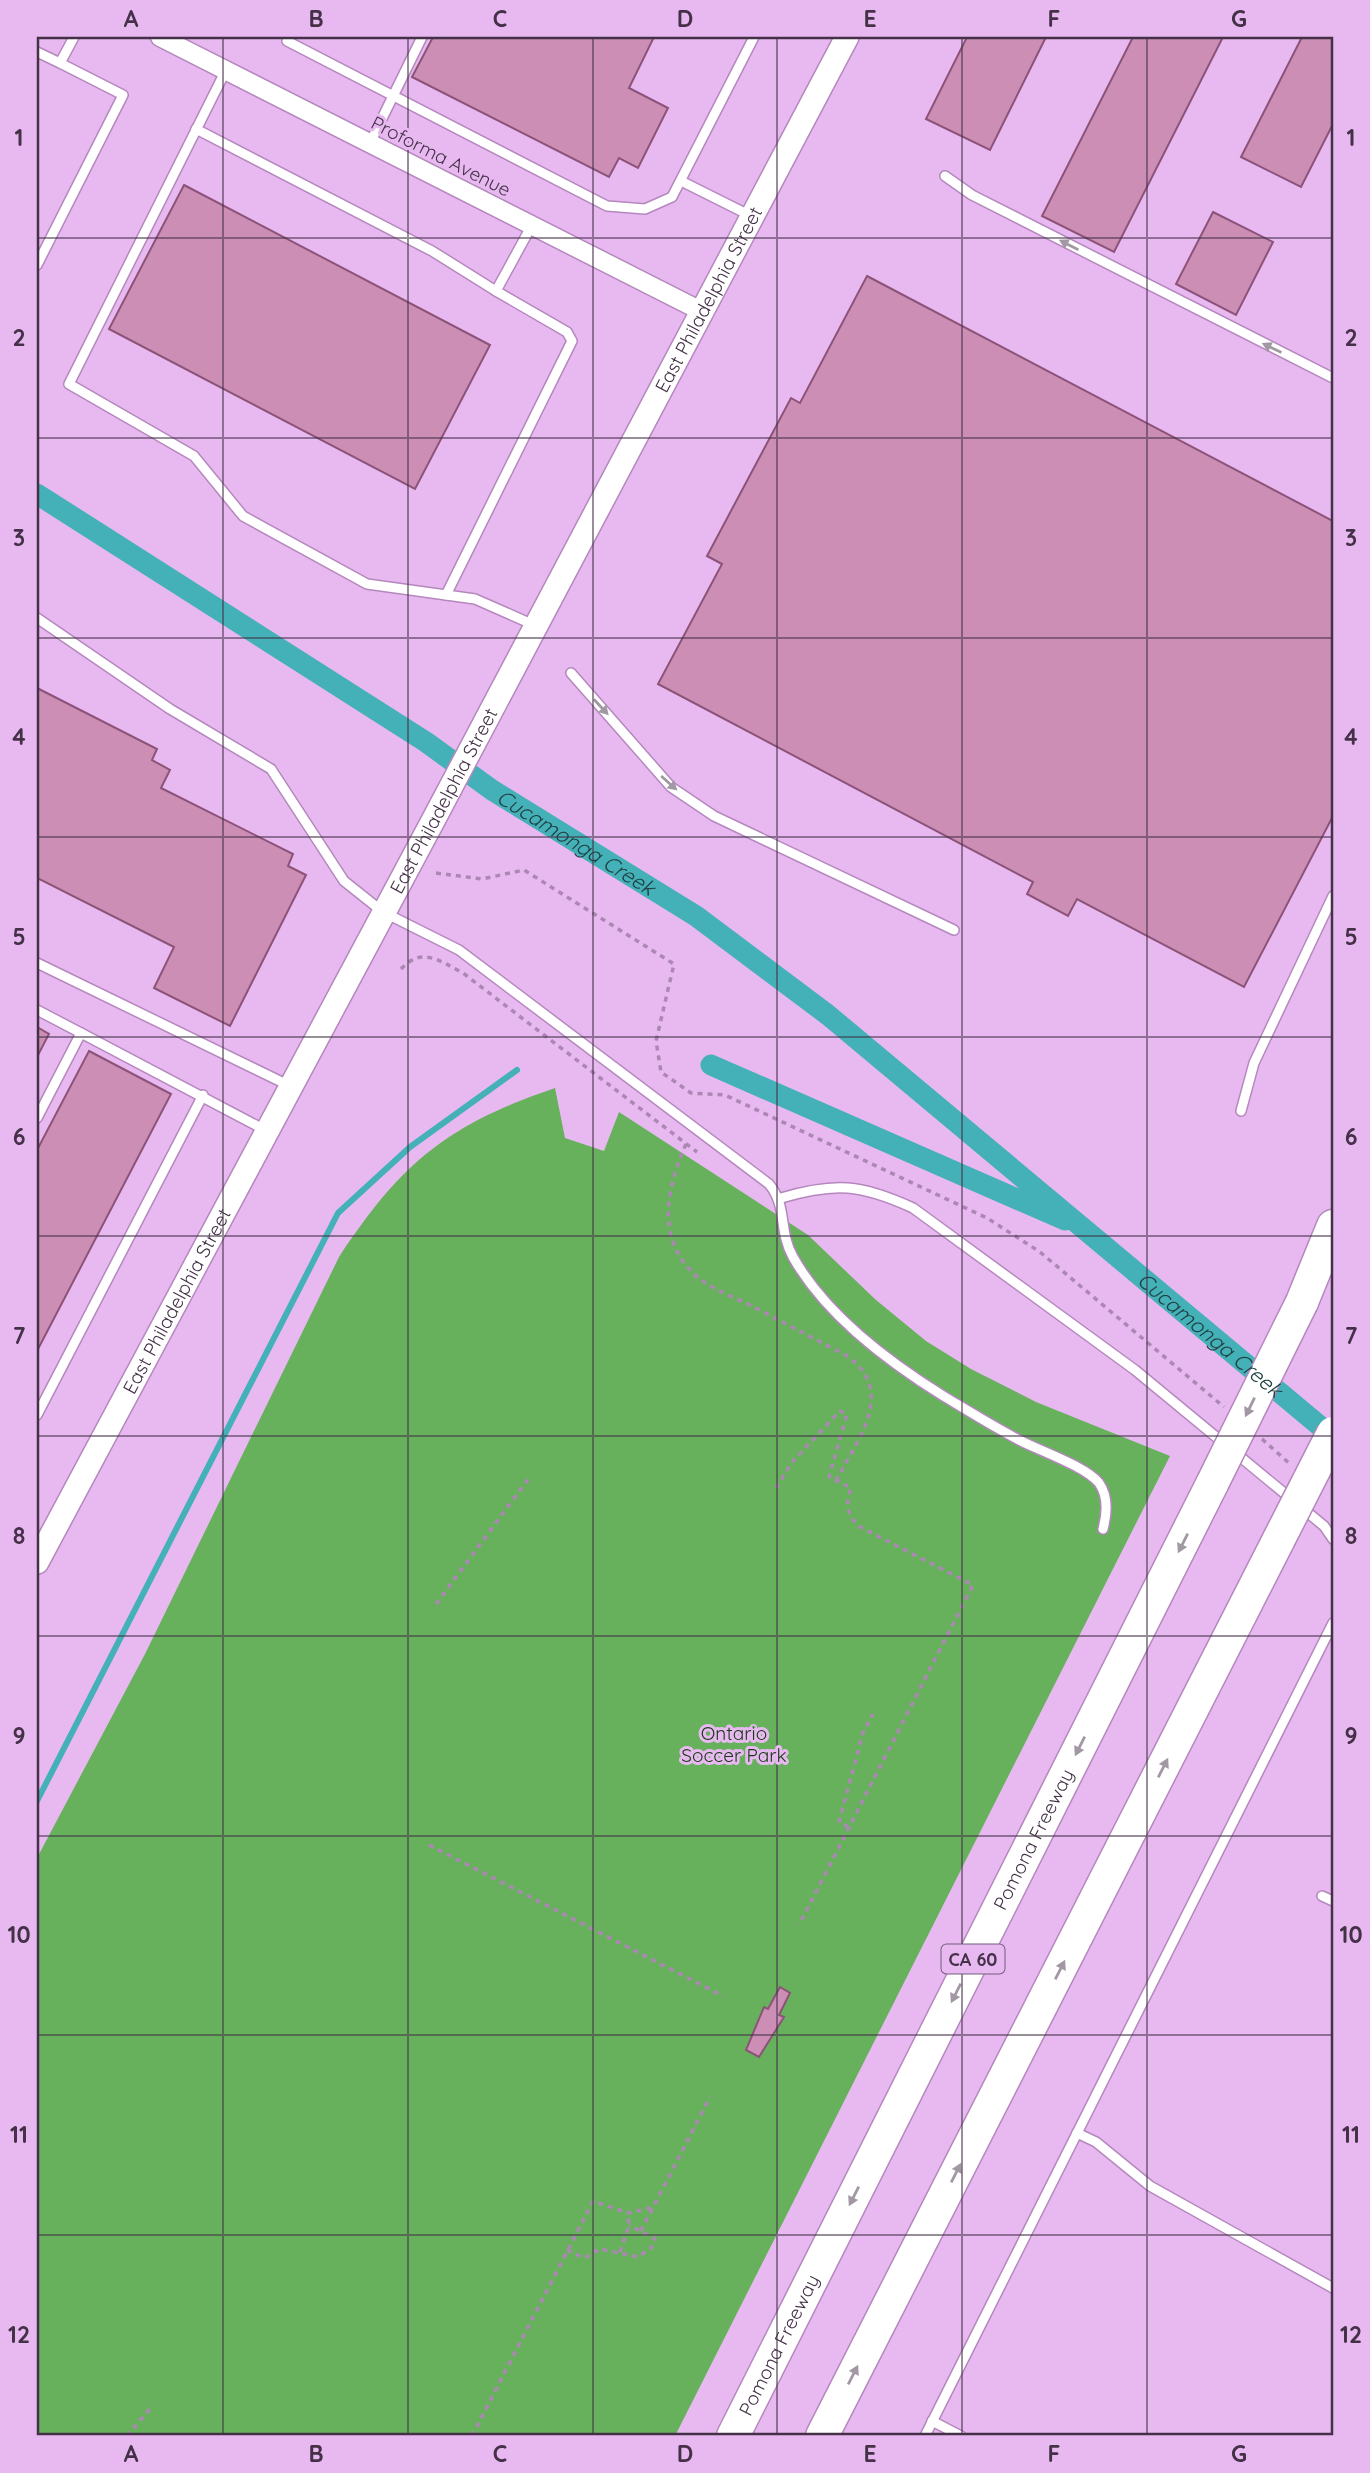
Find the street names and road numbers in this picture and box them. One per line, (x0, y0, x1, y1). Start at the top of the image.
street label: Proforma Avenue (367, 110, 515, 202)
street label: East Philadelphia Street (650, 202, 767, 396)
street label: East Philadelphia Street (384, 704, 502, 898)
street label: East Philadelphia Street (117, 1204, 236, 1398)
street label: Pomona Freeway (988, 1765, 1079, 1914)
road number: CA 60 (942, 1944, 1004, 1973)
street label: Pomona Freeway (733, 2270, 824, 2419)

